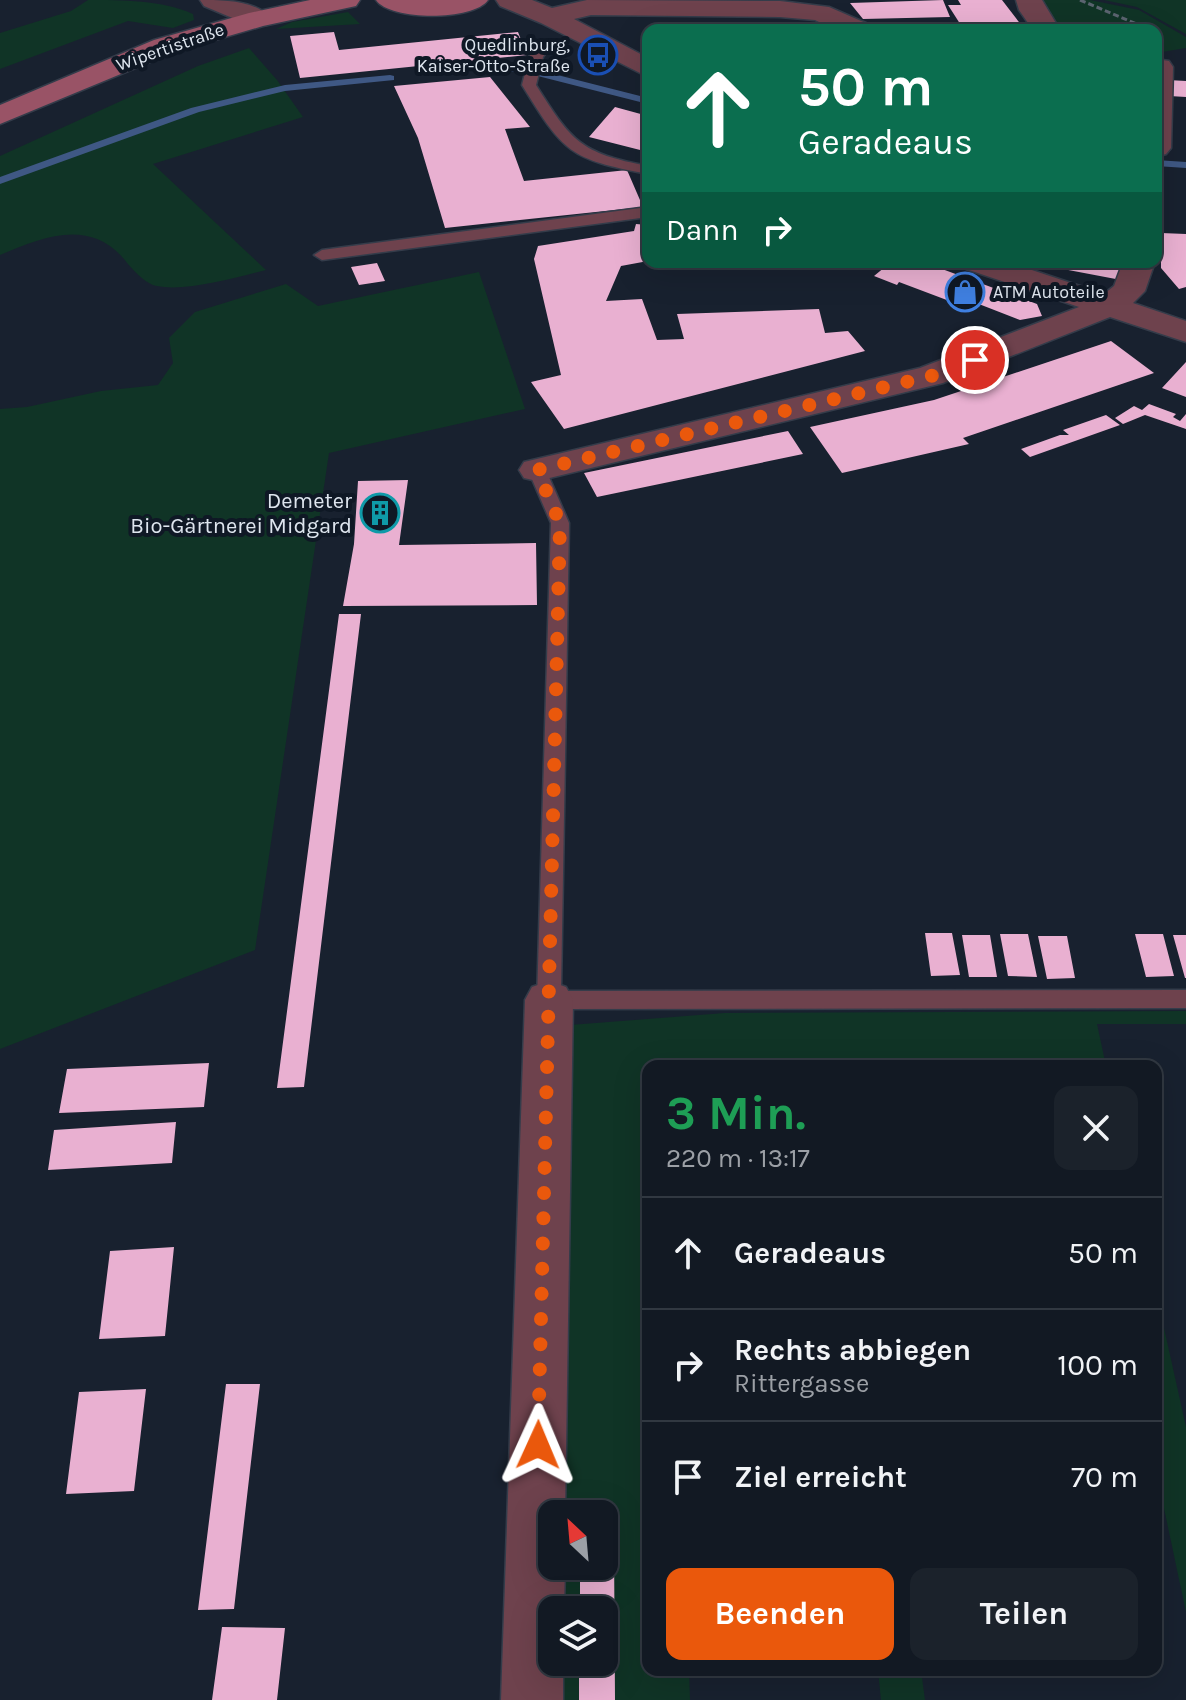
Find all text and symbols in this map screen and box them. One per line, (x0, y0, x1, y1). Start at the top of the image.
street label: Wipertistraße (113, 18, 227, 76)
place label: Quedlinburg, Kaiser-Otto-Straße (417, 34, 570, 77)
bus stop icon: Quedlinburg, Kaiser-Otto-Straße (577, 34, 619, 76)
text: 50 m (798, 54, 933, 119)
icon: ahead (666, 56, 770, 160)
text: Geradeaus (798, 121, 973, 163)
icon: right (755, 208, 799, 252)
text: Dann (666, 212, 739, 248)
shop icon: ATM Autoteile (944, 271, 986, 313)
place label: ATM Autoteile (993, 281, 1105, 303)
pin (941, 326, 1009, 394)
icon: arrive (953, 338, 997, 382)
place label: Demeter Bio-Gärtnerei Midgard (130, 488, 352, 539)
building icon: Demeter Bio-Gärtnerei Midgard (359, 492, 401, 534)
text: 3 Min. (666, 1085, 806, 1141)
button: close (1054, 1086, 1138, 1170)
text: 220 m · 13:17 (666, 1143, 810, 1174)
icon: ahead (666, 1231, 710, 1275)
text: Geradeaus (734, 1235, 886, 1271)
text: 50 m (1068, 1235, 1138, 1271)
text: Rechts abbiegen (734, 1332, 971, 1368)
icon: right (666, 1343, 710, 1387)
text: 100 m (1057, 1347, 1138, 1383)
text: Rittergasse (734, 1368, 869, 1399)
position arrow (496, 1403, 580, 1487)
icon: arrive (666, 1455, 710, 1499)
text: Ziel erreicht (734, 1459, 907, 1495)
text: 70 m (1071, 1459, 1138, 1495)
north arrow (538, 1500, 618, 1580)
map controls (538, 1500, 618, 1676)
button: Beenden (666, 1568, 894, 1660)
button: Teilen (910, 1568, 1138, 1660)
button: layers (538, 1596, 618, 1676)

